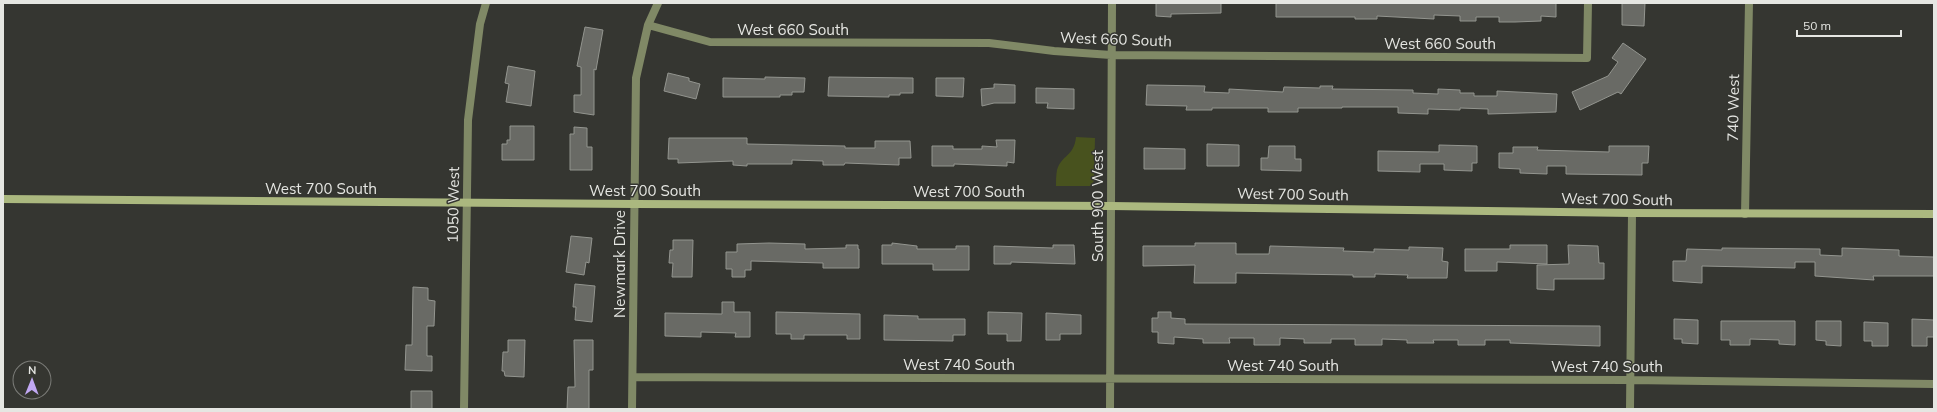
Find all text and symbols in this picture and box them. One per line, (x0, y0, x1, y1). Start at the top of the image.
scale bar (1797, 12, 1901, 38)
text: 50 m (1803, 18, 1831, 33)
street label: West 660 South (737, 20, 849, 39)
street label: West 660 South (1060, 28, 1172, 50)
street label: West 660 South (1384, 34, 1496, 53)
street label: 740 West (1723, 74, 1743, 142)
street label: South 900 West (1088, 150, 1107, 262)
street label: 1050 West (443, 167, 463, 243)
street label: West 700 South (265, 179, 377, 198)
street label: West 700 South (589, 181, 701, 200)
street label: West 700 South (913, 182, 1025, 201)
street label: West 700 South (1237, 184, 1349, 204)
street label: West 700 South (1561, 189, 1673, 209)
street label: Newmark Drive (610, 210, 629, 318)
street label: West 740 South (903, 355, 1015, 374)
street label: West 740 South (1227, 356, 1339, 375)
street label: West 740 South (1551, 357, 1663, 376)
north arrow (12, 360, 52, 400)
text: N (28, 363, 36, 377)

